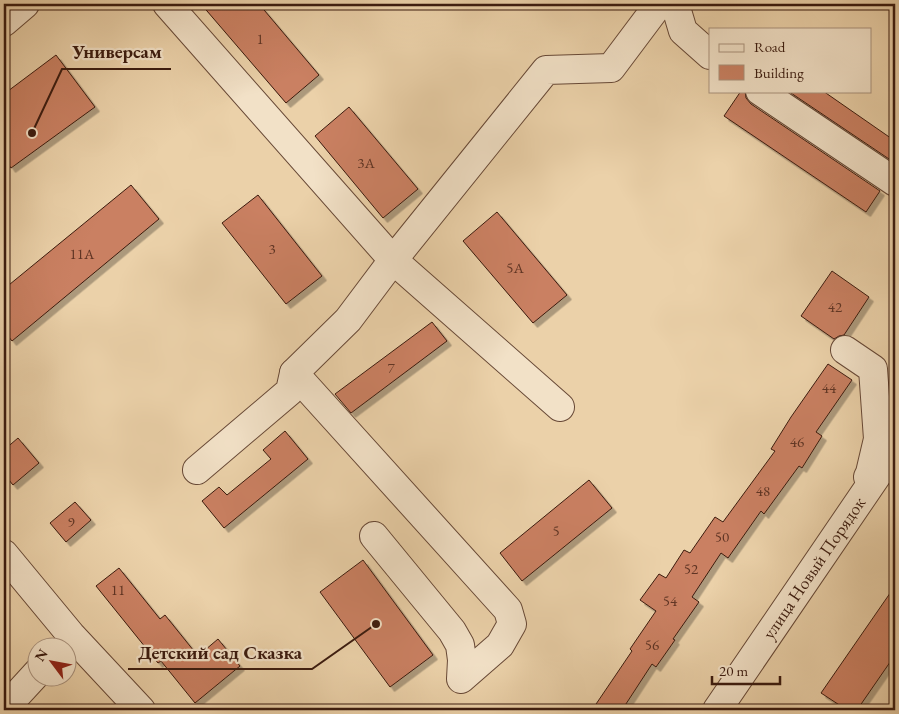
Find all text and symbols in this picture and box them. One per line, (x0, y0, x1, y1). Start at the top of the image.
legend (709, 28, 872, 92)
house number: 1 (256, 29, 264, 48)
callout: Универсам (62, 35, 171, 69)
text: Road (754, 37, 786, 56)
text: Универсам (71, 39, 162, 64)
text: Building (754, 63, 804, 82)
house number: 3А (357, 153, 375, 172)
house number: 3 (268, 239, 276, 258)
house number: 11А (70, 244, 95, 263)
house number: 5А (506, 258, 524, 277)
house number: 42 (828, 297, 843, 316)
house number: 7 (387, 358, 395, 377)
house number: 44 (822, 378, 837, 397)
house number: 46 (790, 432, 804, 451)
house number: 48 (756, 481, 770, 500)
street label: улица Новый Порядок (757, 492, 870, 643)
house number: 9 (67, 512, 75, 531)
house number: 5 (552, 521, 560, 540)
house number: 50 (715, 527, 729, 546)
house number: 52 (684, 559, 699, 578)
house number: 11 (111, 580, 125, 599)
house number: 54 (663, 591, 678, 610)
callout: Детский сад Сказка (128, 635, 312, 669)
house number: 56 (645, 635, 659, 654)
north arrow (28, 636, 78, 686)
text: Детский сад Сказка (138, 640, 303, 665)
text: N (30, 645, 52, 665)
scale bar (712, 654, 779, 686)
text: 20 m (719, 661, 748, 680)

